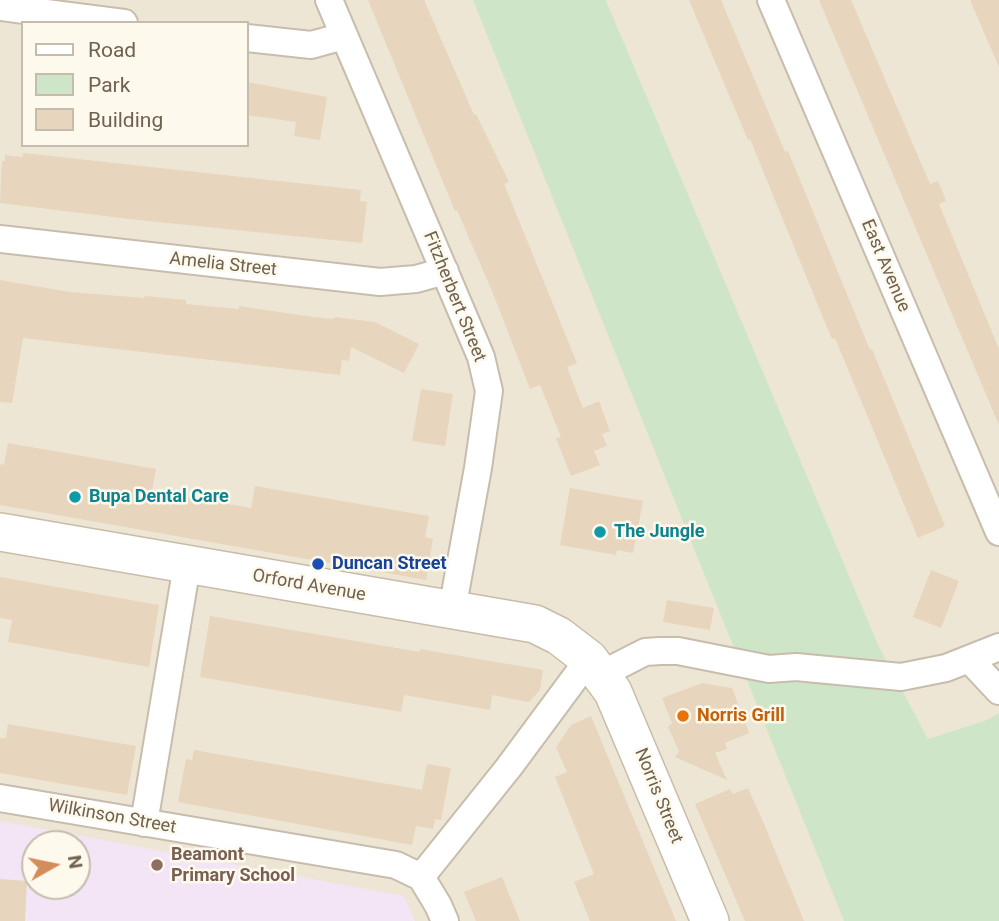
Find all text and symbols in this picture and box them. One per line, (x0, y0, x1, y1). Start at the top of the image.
legend (21, 21, 248, 147)
text: Road (88, 38, 136, 62)
text: Park (88, 73, 130, 97)
text: Building (88, 108, 163, 132)
street label: East Avenue (856, 216, 914, 316)
street label: Fitzherbert Street (418, 229, 490, 365)
street label: Amelia Street (168, 249, 278, 281)
place label: Bupa Dental Care (89, 486, 229, 508)
marker: Bupa Dental Care (67, 489, 83, 505)
place label: The Jungle (614, 521, 704, 543)
marker: The Jungle (592, 524, 608, 540)
place label: Duncan Street (332, 553, 447, 575)
marker: Duncan Street (310, 556, 326, 572)
street label: Orford Avenue (251, 565, 367, 607)
place label: Norris Grill (697, 705, 785, 727)
marker: Norris Grill (675, 708, 691, 724)
street label: Norris Street (629, 745, 687, 847)
street label: Wilkinson Street (46, 795, 178, 839)
north arrow (21, 830, 91, 900)
place label: Beamont Primary School (171, 844, 295, 886)
text: N (63, 854, 88, 870)
marker: Beamont Primary School (149, 857, 165, 873)

